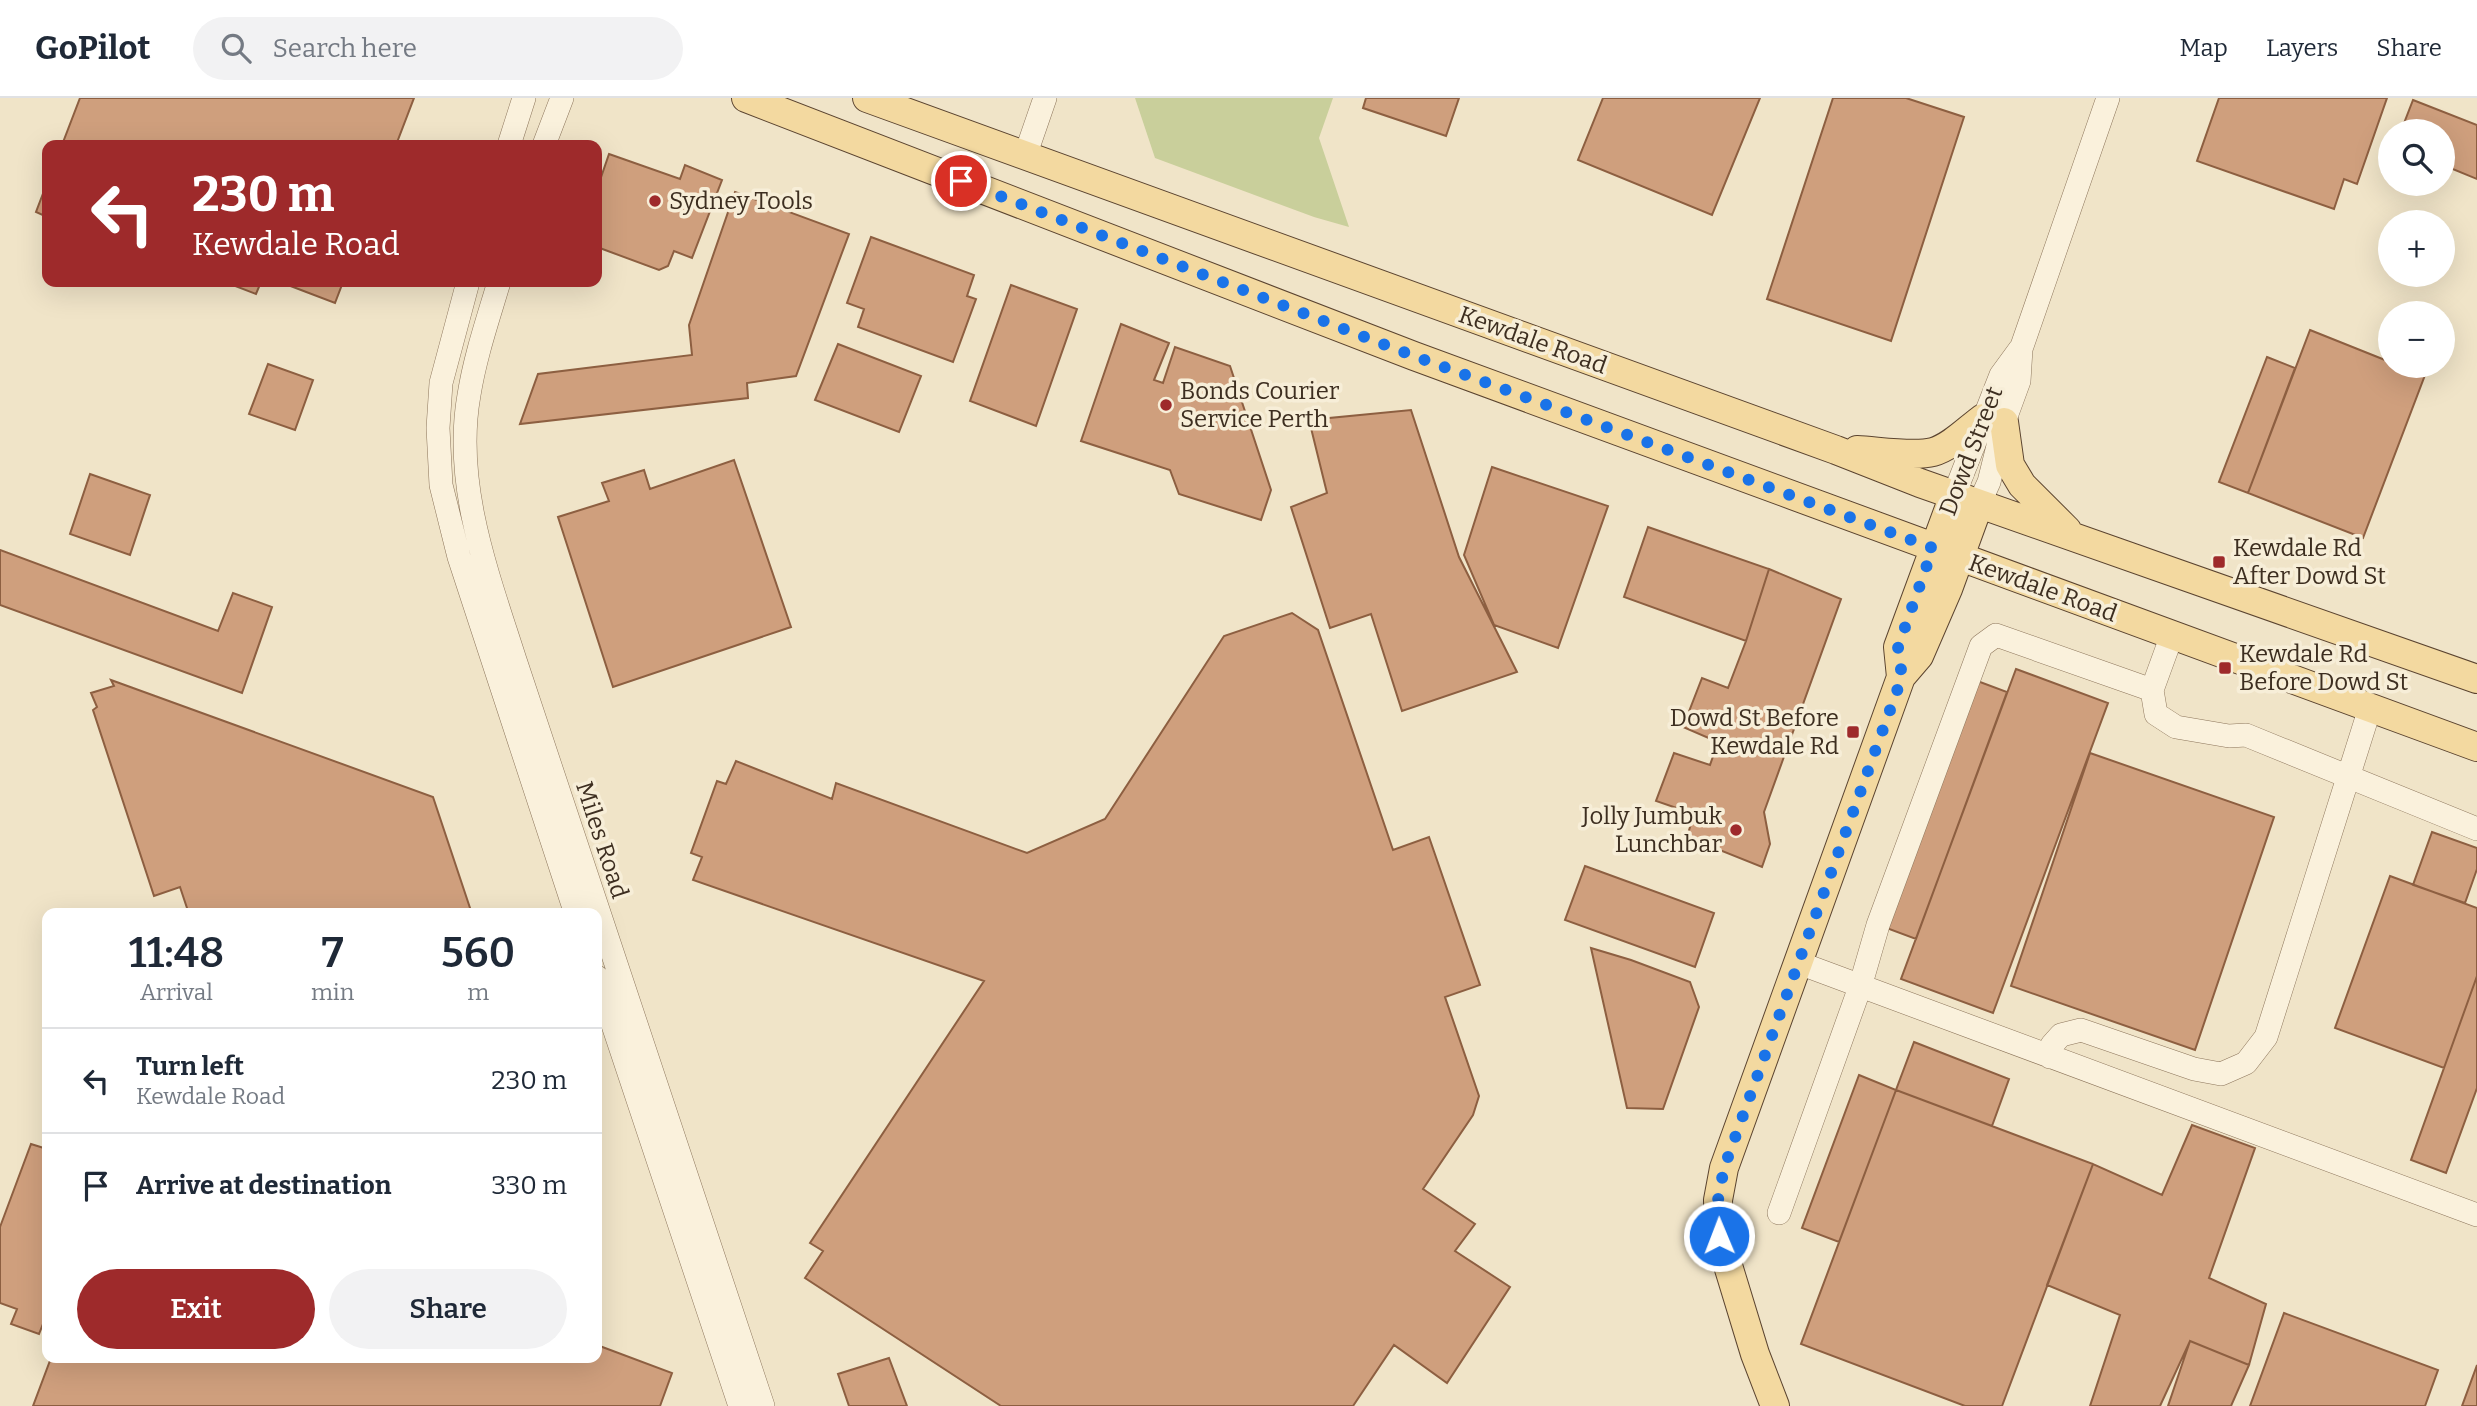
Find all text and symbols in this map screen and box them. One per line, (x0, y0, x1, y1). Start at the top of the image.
search box (193, 17, 683, 80)
text: GoPilot (35, 28, 151, 68)
icon: search (217, 29, 255, 67)
text: Search here (273, 33, 417, 64)
text: Map (2180, 34, 2228, 62)
text: Layers (2266, 34, 2338, 62)
text: Share (2376, 34, 2442, 62)
map controls (2378, 119, 2455, 378)
button: search (2378, 119, 2455, 196)
pin (931, 151, 991, 211)
icon: arrive (942, 162, 980, 200)
text: 230 m (192, 165, 335, 224)
icon: left (77, 168, 168, 259)
place label: Sydney Tools (669, 187, 813, 215)
marker: Sydney Tools (647, 193, 663, 209)
button: + (2378, 210, 2455, 287)
text: Kewdale Road (192, 225, 400, 263)
street label: Kewdale Road (1455, 300, 1611, 380)
button: − (2378, 301, 2455, 378)
place label: Bonds Courier Service Perth (1180, 377, 1340, 433)
street label: Dowd Street (1934, 382, 2009, 519)
marker: Bonds Courier Service Perth (1158, 397, 1174, 413)
place label: Kewdale Rd After Dowd St (2233, 534, 2386, 590)
street label: Kewdale Road (1965, 548, 2121, 628)
marker: Kewdale Rd After Dowd St (2211, 554, 2227, 570)
place label: Kewdale Rd Before Dowd St (2239, 640, 2408, 696)
marker: Kewdale Rd Before Dowd St (2217, 660, 2233, 676)
place label: Dowd St Before Kewdale Rd (1670, 704, 1839, 760)
marker: Dowd St Before Kewdale Rd (1845, 724, 1861, 740)
street label: Miles Road (570, 778, 634, 902)
place label: Jolly Jumbuk Lunchbar (1581, 802, 1722, 858)
marker: Jolly Jumbuk Lunchbar (1728, 822, 1744, 838)
text: 11:48 (129, 928, 224, 978)
text: 7 (322, 928, 344, 978)
text: 560 (441, 928, 515, 978)
text: Arrival (140, 978, 213, 1006)
text: min (311, 978, 354, 1006)
text: m (467, 978, 489, 1006)
text: Turn left (136, 1051, 244, 1082)
icon: left (77, 1062, 115, 1100)
text: 230 m (491, 1065, 567, 1096)
text: Kewdale Road (136, 1082, 285, 1110)
icon: arrive (77, 1167, 115, 1205)
text: Arrive at destination (136, 1170, 391, 1201)
text: 330 m (491, 1170, 567, 1201)
position arrow (1682, 1199, 1756, 1273)
button: Exit (77, 1269, 315, 1349)
button: Share (329, 1269, 567, 1349)

